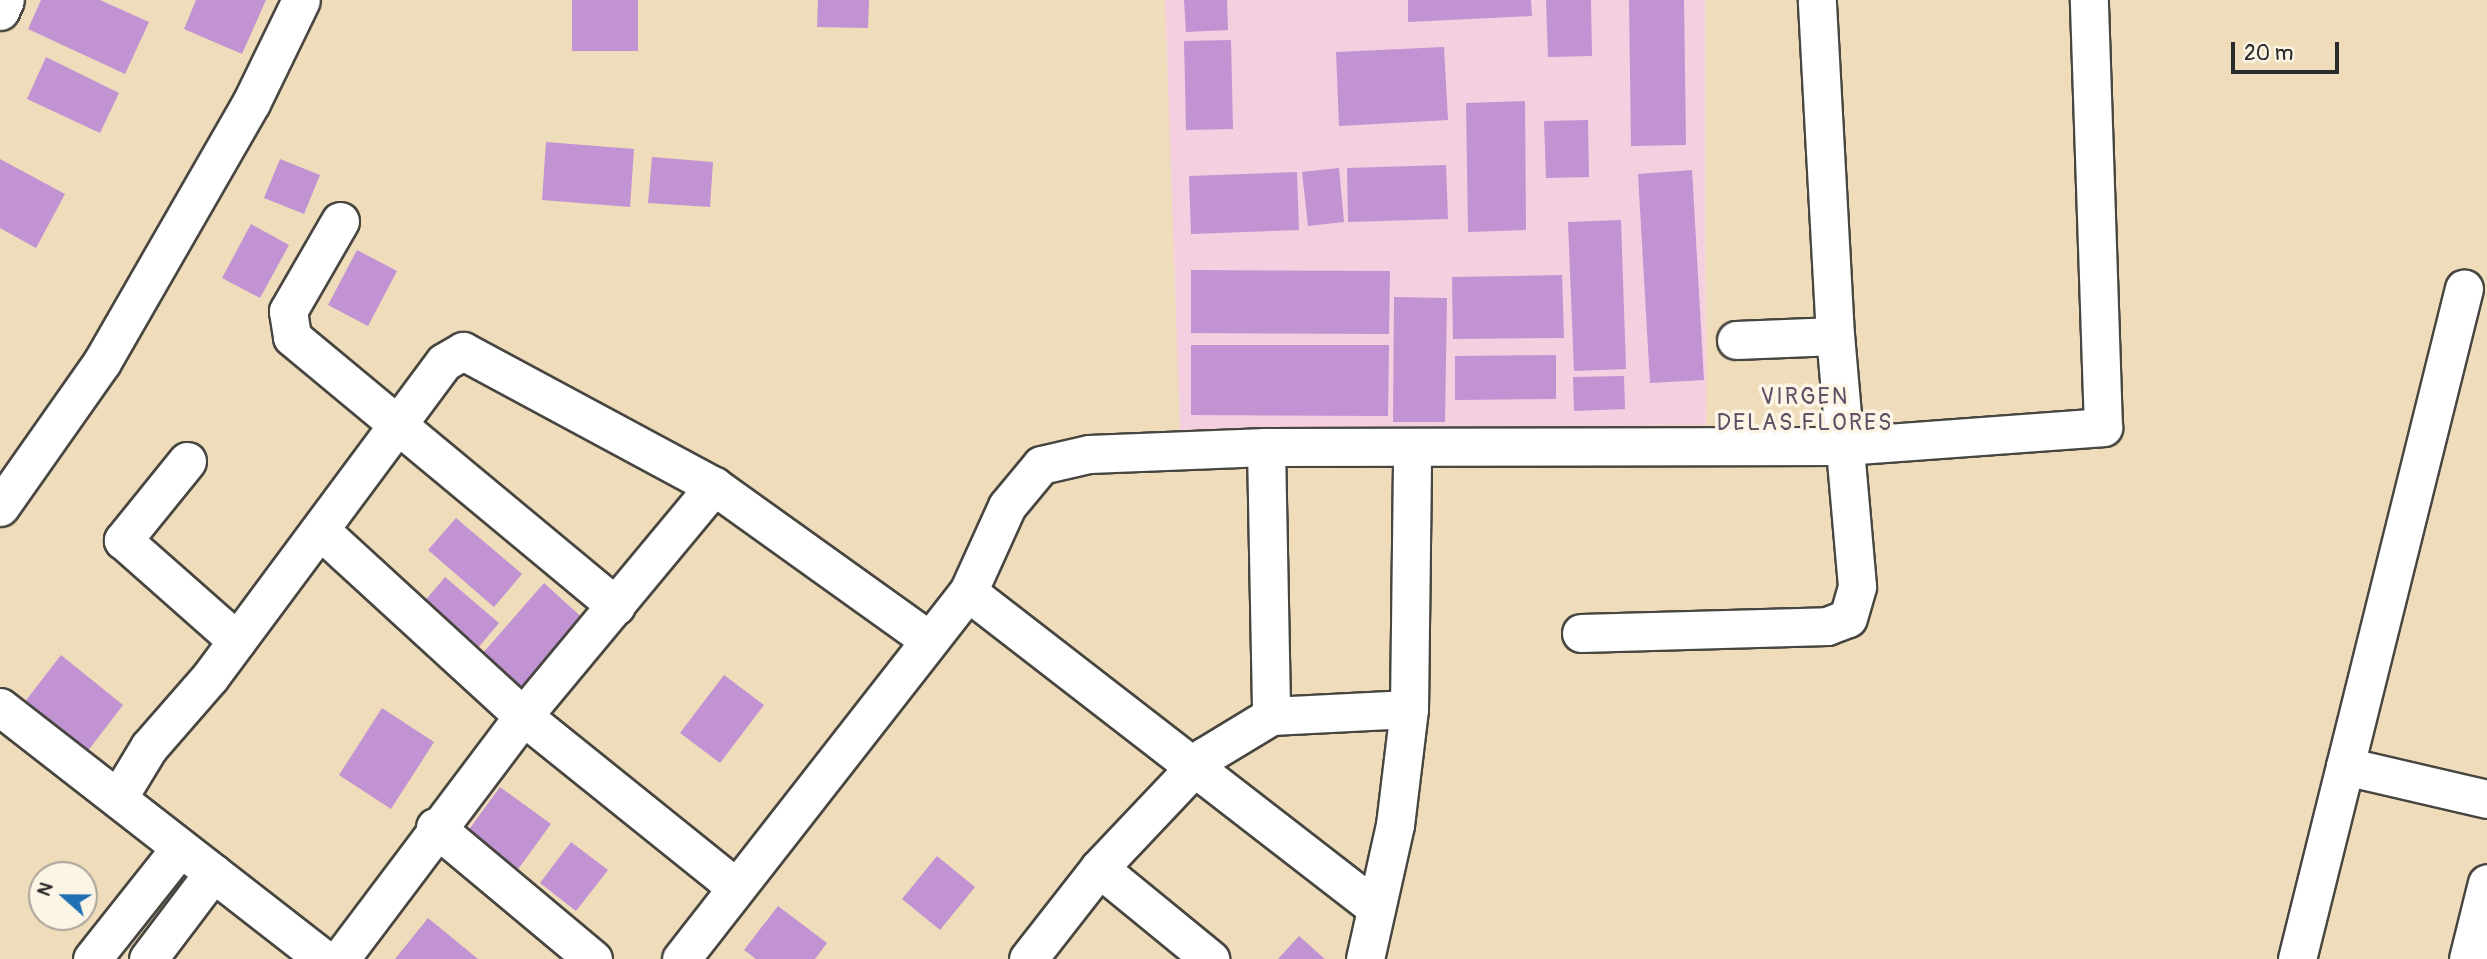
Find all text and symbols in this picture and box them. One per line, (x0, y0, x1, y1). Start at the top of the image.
scale bar (2235, 28, 2344, 72)
text: 20 m (2244, 40, 2293, 67)
district label: VIRGEN DELAS FLORES (1718, 383, 1892, 437)
north arrow (28, 861, 98, 931)
text: N (32, 879, 59, 900)

